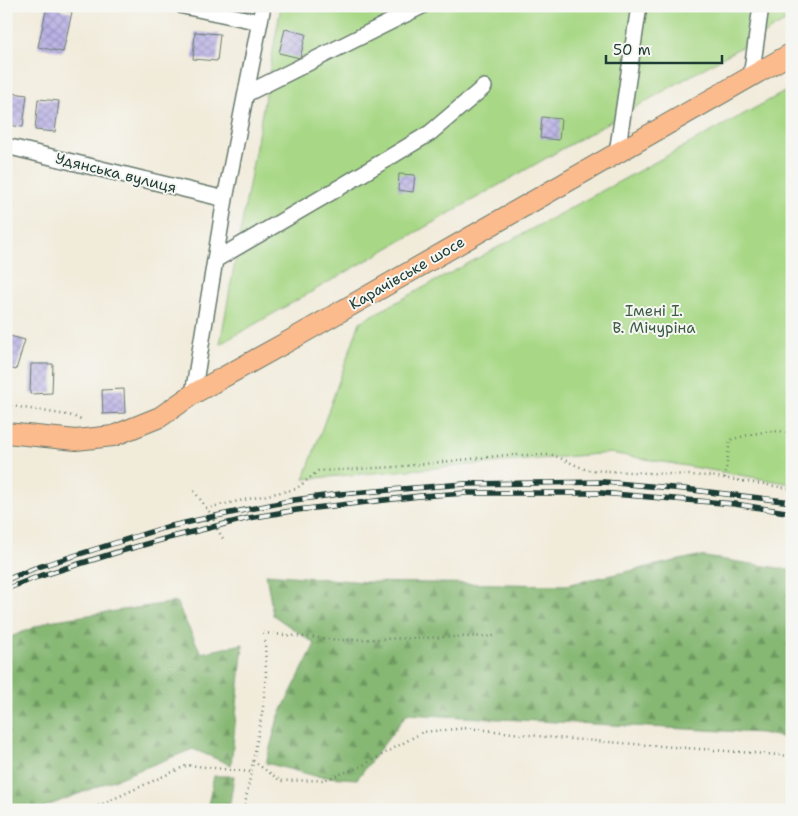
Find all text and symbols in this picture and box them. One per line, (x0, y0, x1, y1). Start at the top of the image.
scale bar (606, 32, 722, 64)
text: 50 m (613, 40, 651, 60)
street label: Удянська вулиця (53, 148, 179, 198)
street label: Карачівське шосе (346, 232, 468, 314)
park label: Імені І. В. Мічуріна (612, 301, 696, 338)

